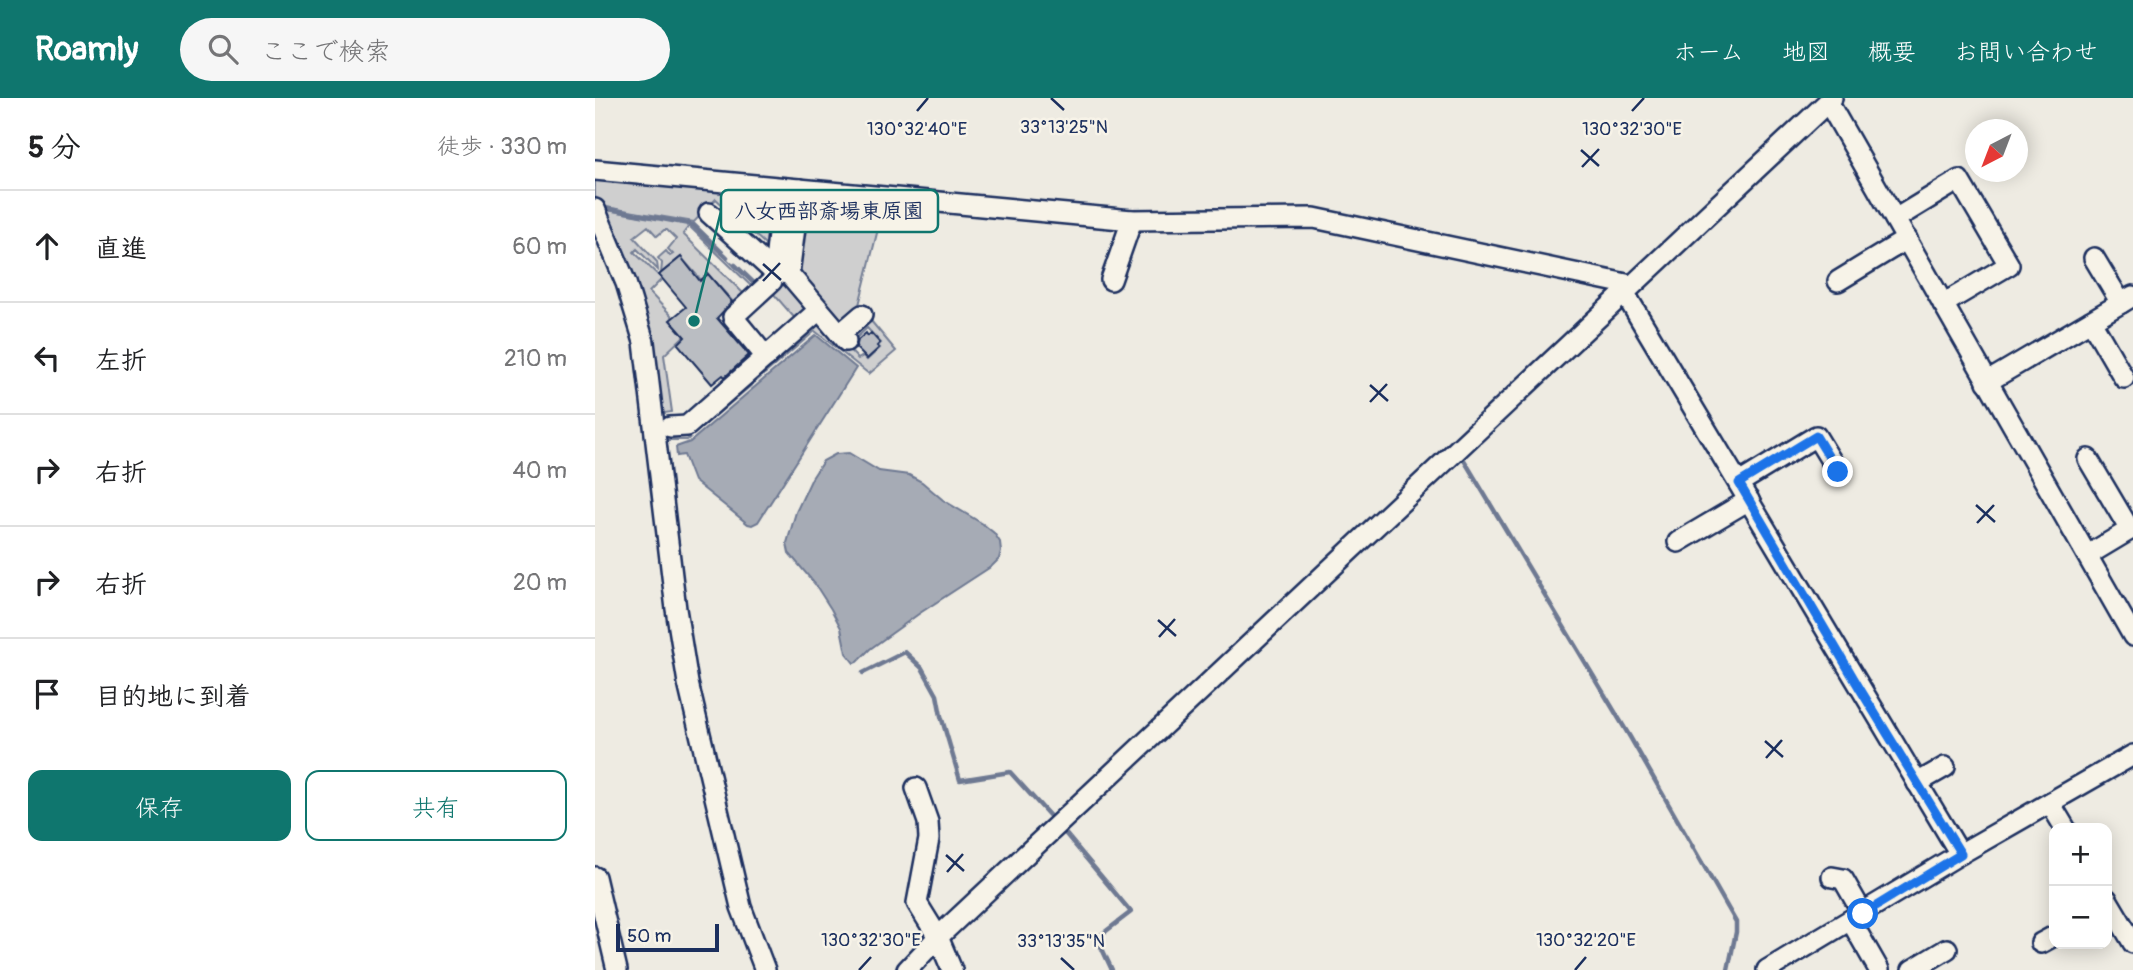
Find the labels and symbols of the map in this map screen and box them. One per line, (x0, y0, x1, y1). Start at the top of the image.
text: 33°13'25"N (1020, 116, 1108, 139)
text: 130°32'40"E (867, 118, 967, 141)
text: 130°32'30"E (1582, 118, 1682, 141)
north arrow (1965, 119, 2028, 182)
callout: 八女西部斎場東原園 (721, 190, 938, 232)
text: 八女西部斎場東原園 (735, 198, 924, 225)
route end (1822, 456, 1853, 487)
route start (1847, 898, 1878, 929)
scale bar (616, 921, 719, 953)
text: 130°32'30"E (821, 929, 921, 952)
text: 130°32'20"E (1536, 929, 1636, 952)
text: 33°13'35"N (1017, 930, 1105, 953)

